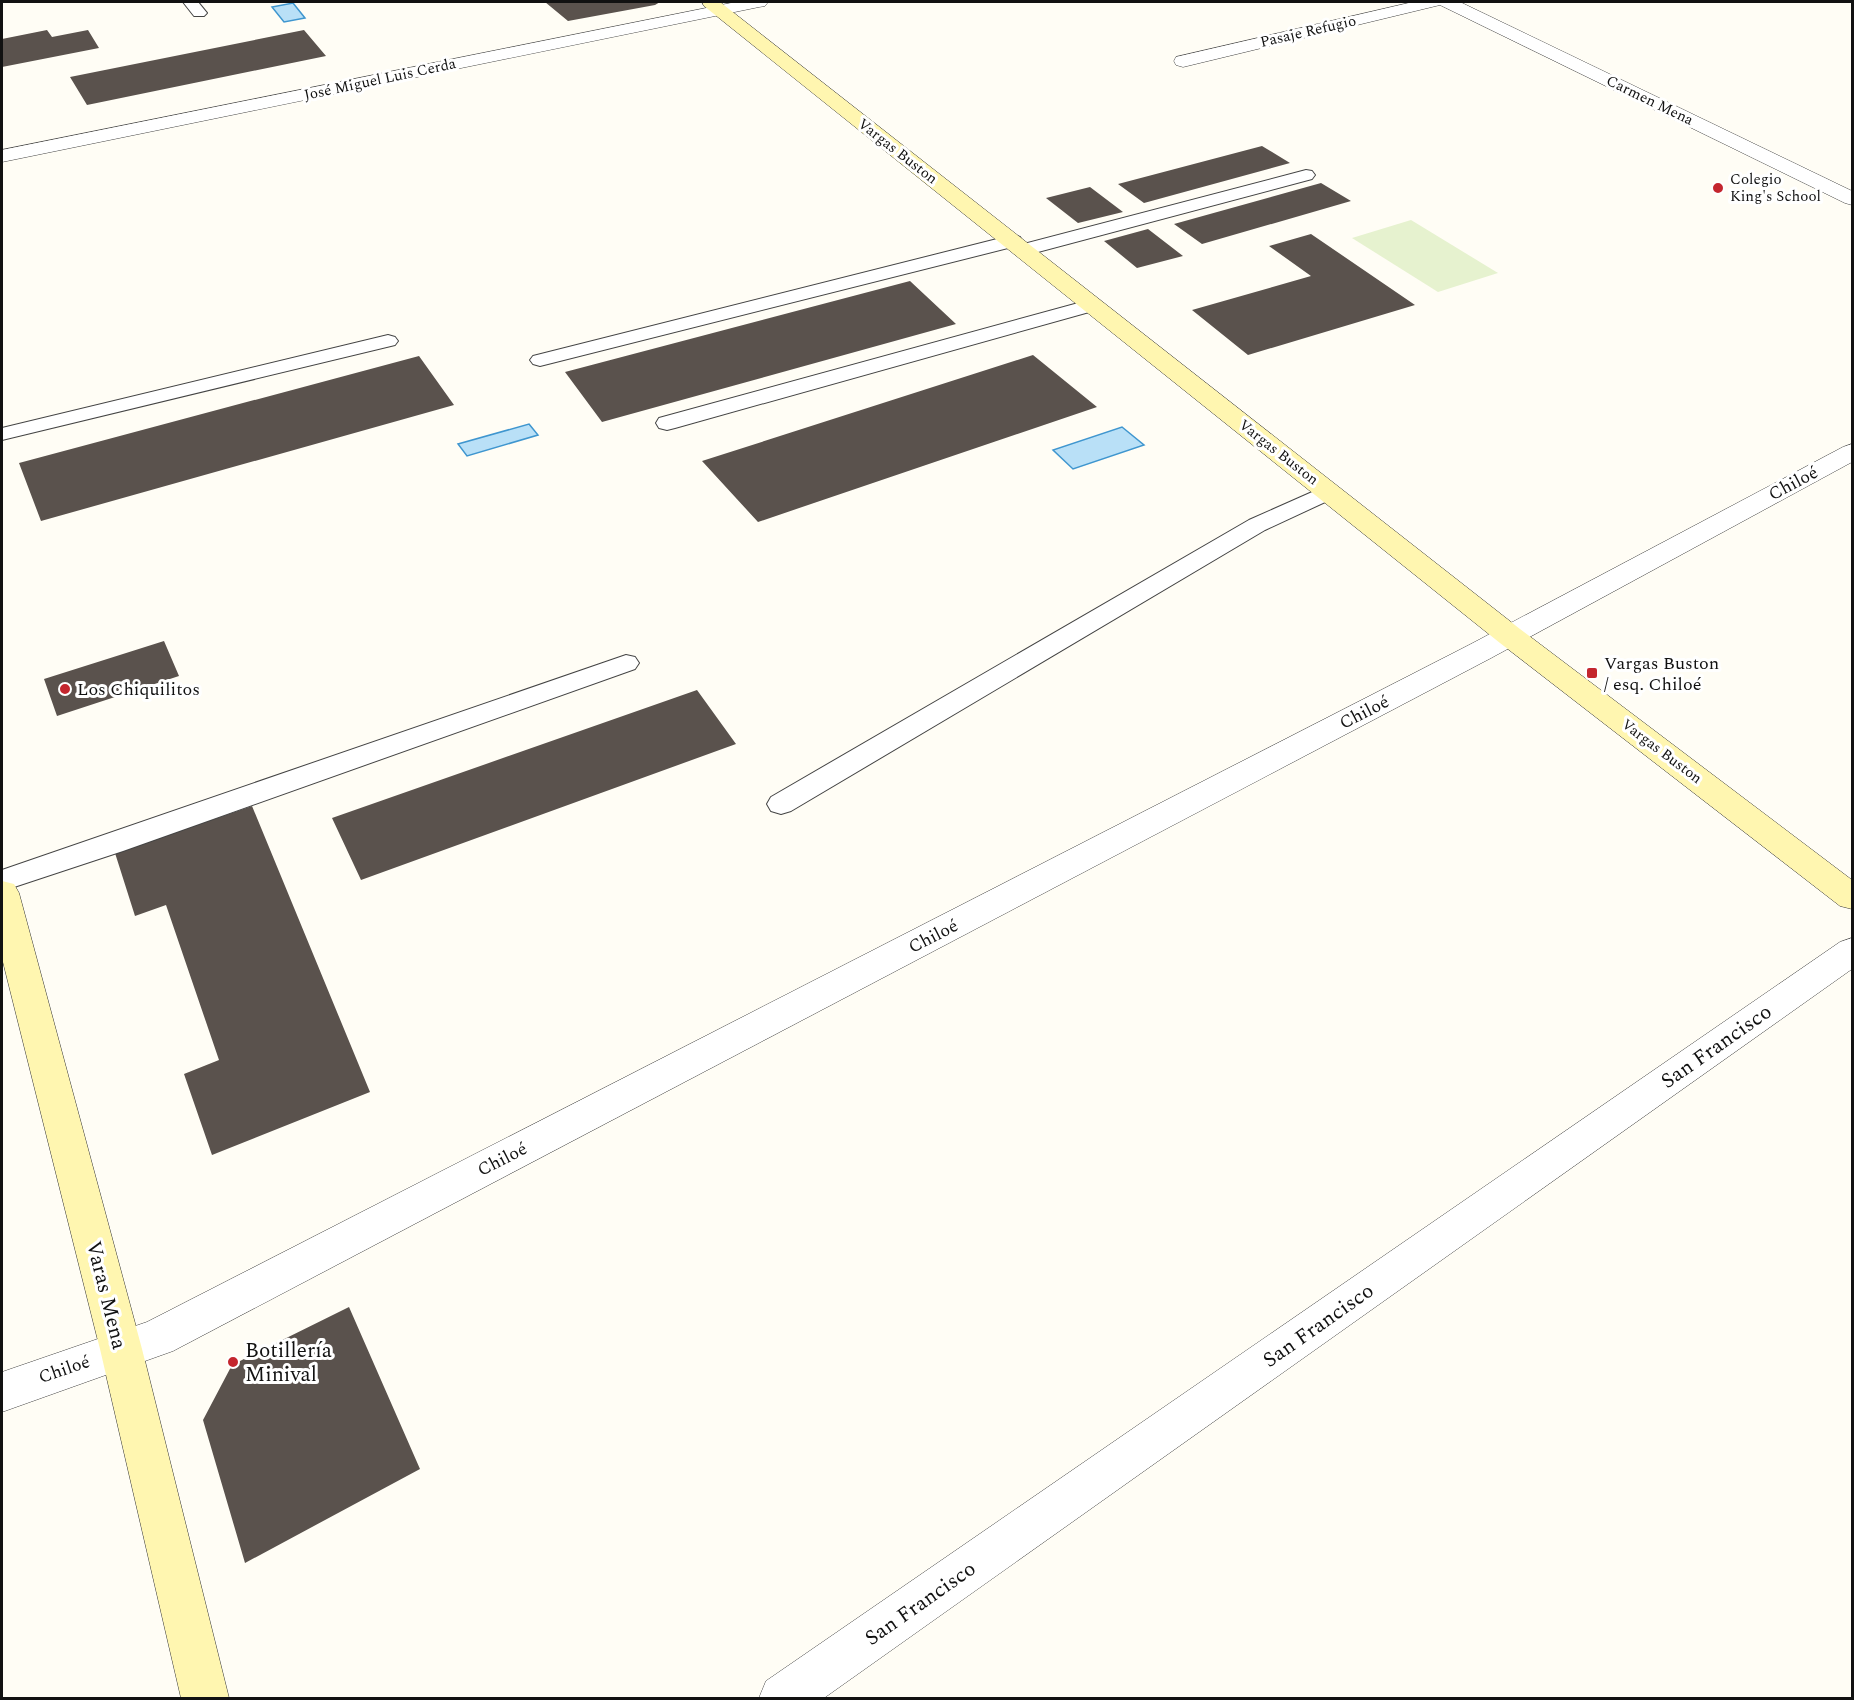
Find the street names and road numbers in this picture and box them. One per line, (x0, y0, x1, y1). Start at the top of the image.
street label: Pasaje Refugio (1258, 9, 1358, 54)
street label: José Miguel Luis Cerda (302, 52, 459, 107)
street label: Carmen Mena (1602, 69, 1698, 132)
street label: Vargas Buston (853, 113, 943, 190)
street label: Vargas Buston (1234, 414, 1324, 491)
street label: Chiloé (1764, 459, 1823, 508)
street label: Chiloé (1335, 688, 1394, 736)
street label: Vargas Buston (1616, 713, 1707, 790)
street label: Chiloé (904, 912, 963, 960)
street label: San Francisco (1654, 997, 1779, 1097)
street label: Chiloé (473, 1135, 532, 1183)
street label: Varas Mena (77, 1238, 135, 1353)
street label: San Francisco (1256, 1276, 1381, 1376)
street label: Chiloé (35, 1348, 94, 1391)
street label: San Francisco (858, 1554, 983, 1654)

